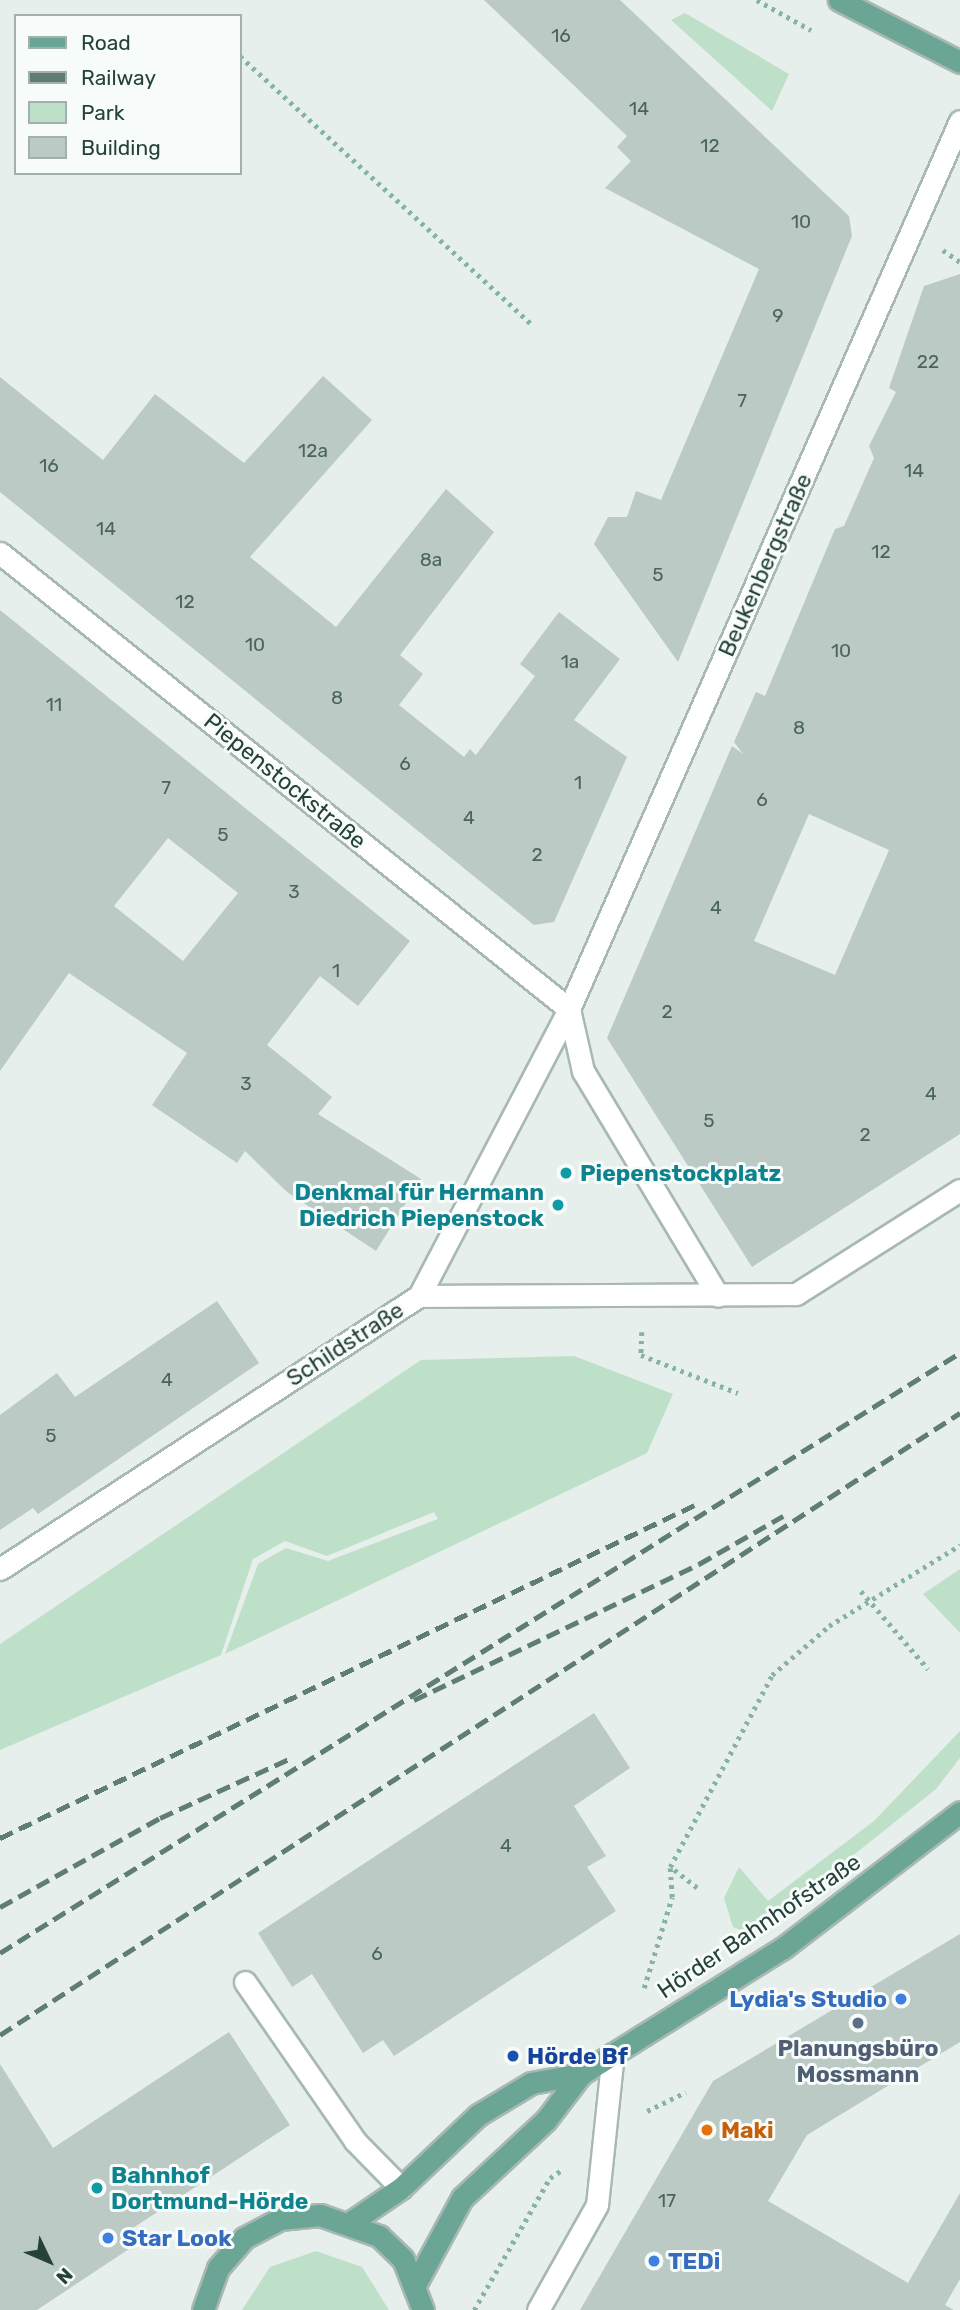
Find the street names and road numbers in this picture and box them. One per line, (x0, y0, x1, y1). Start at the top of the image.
street label: Beukenbergstraße (712, 469, 818, 661)
street label: Piepenstockstraße (198, 707, 372, 855)
street label: Schildstraße (281, 1296, 409, 1392)
street label: Hörder Bahnhofstraße (652, 1848, 866, 2004)

